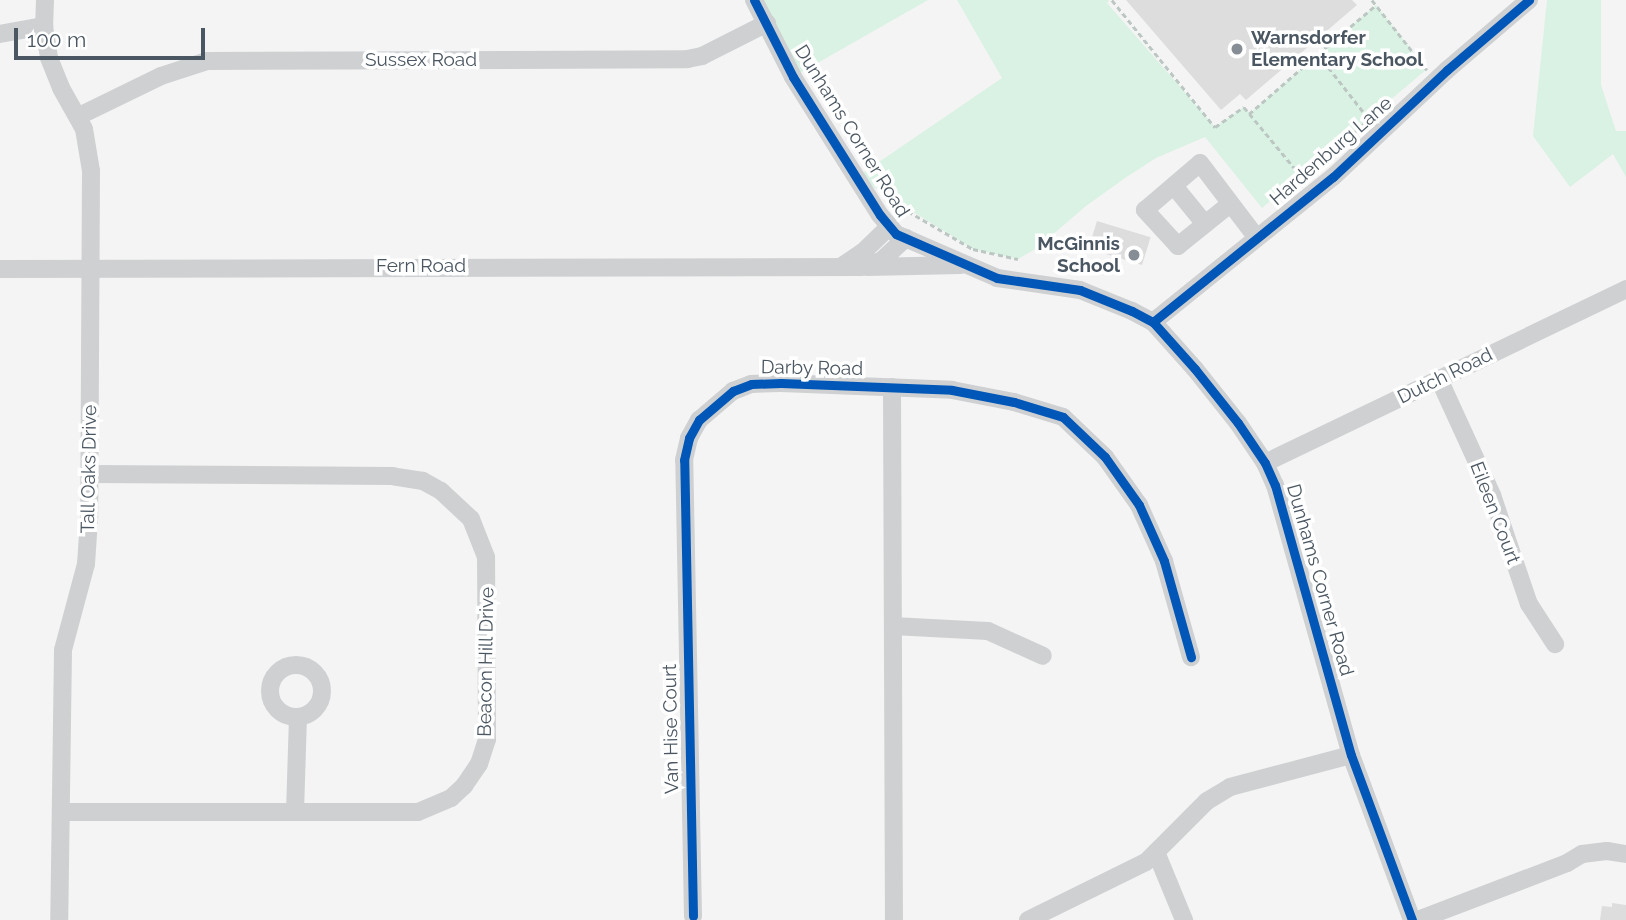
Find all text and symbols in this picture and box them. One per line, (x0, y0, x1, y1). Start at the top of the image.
scale bar (18, 14, 208, 58)
text: 100 m (27, 27, 86, 52)
place label: Warnsdorfer Elementary School (1251, 27, 1424, 71)
street label: Dunhams Corner Road (790, 40, 914, 222)
marker: Warnsdorfer Elementary School (1229, 41, 1245, 57)
street label: Sussex Road (365, 49, 477, 71)
street label: Hardenburg Lane (1265, 92, 1397, 210)
place label: McGinnis School (1037, 233, 1120, 277)
marker: McGinnis School (1126, 247, 1142, 263)
street label: Fern Road (376, 255, 466, 277)
street label: Dutch Road (1394, 343, 1496, 409)
street label: Darby Road (760, 356, 864, 380)
street label: Tall Oaks Drive (76, 404, 102, 534)
street label: Eileen Court (1465, 459, 1525, 567)
street label: Dunhams Corner Road (1282, 481, 1358, 679)
street label: Beacon Hill Drive (473, 587, 499, 737)
street label: Van Hise Court (658, 664, 684, 794)

